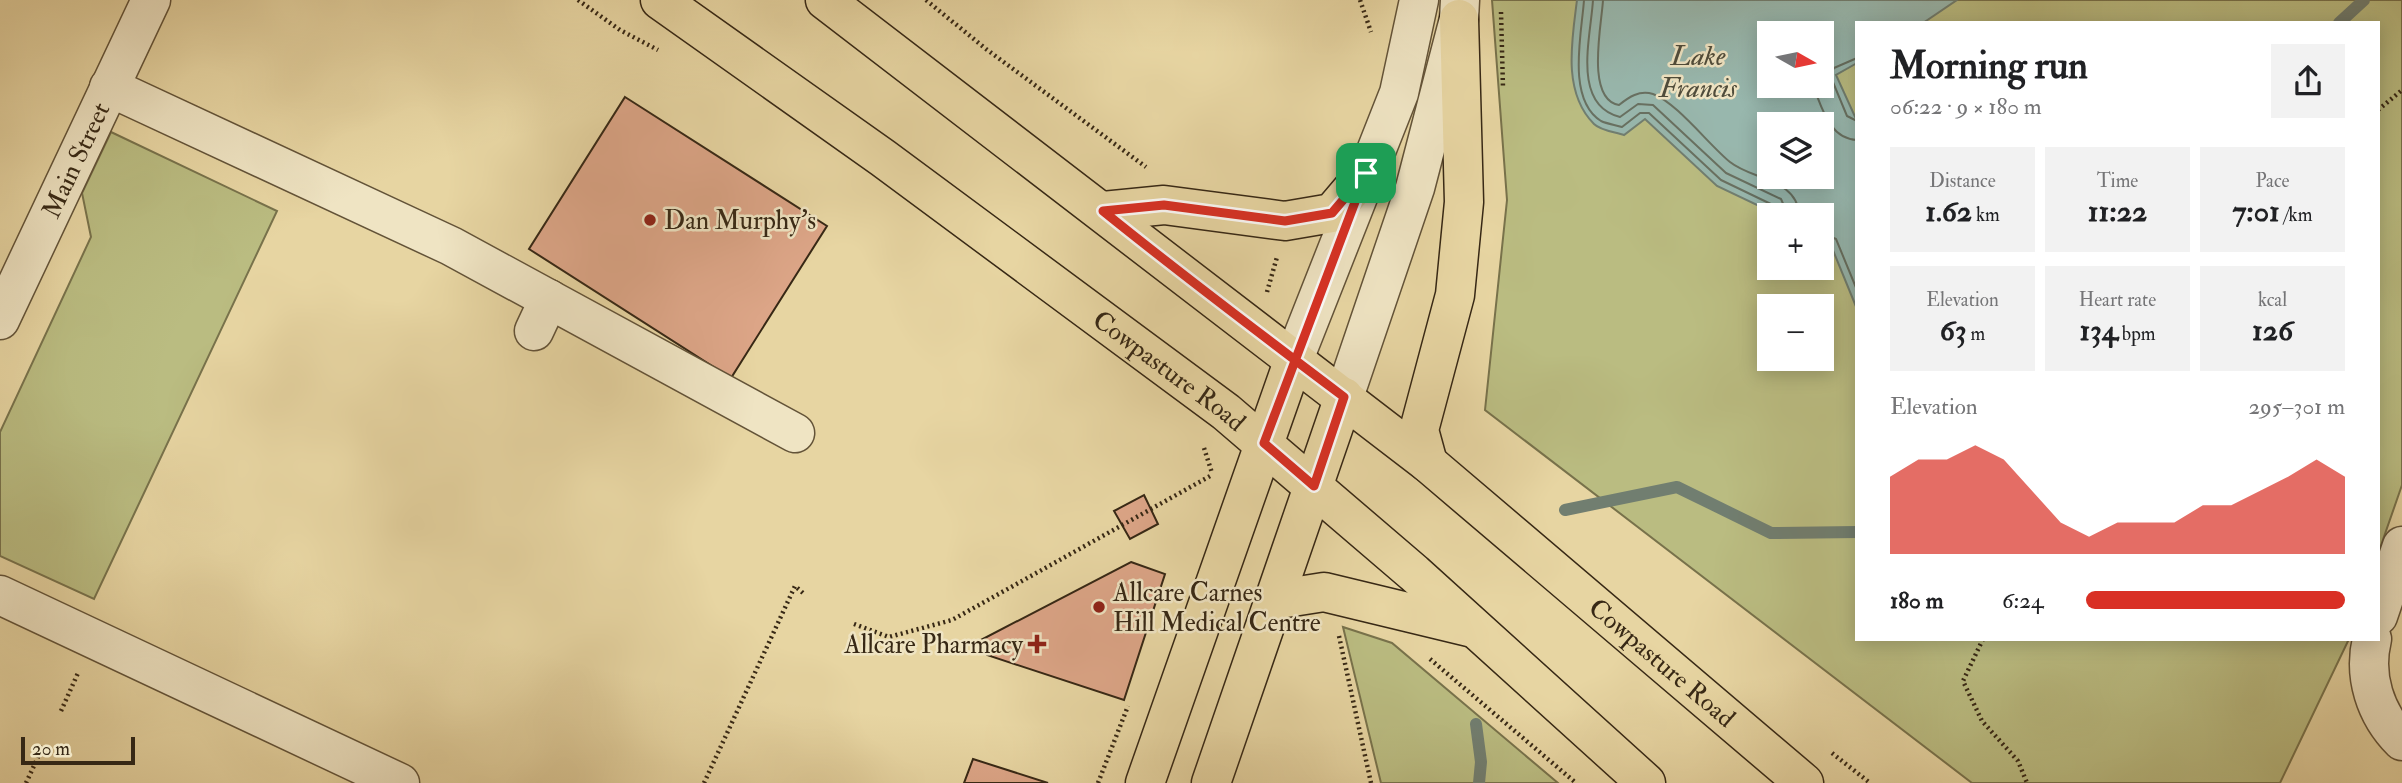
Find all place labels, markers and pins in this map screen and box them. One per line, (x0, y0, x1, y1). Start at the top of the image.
pin (1336, 143, 1396, 203)
place label: Dan Murphy's (664, 205, 816, 238)
marker: Dan Murphy's (642, 212, 658, 228)
place label: Allcare Carnes Hill Medical Centre (1112, 577, 1321, 639)
marker: Allcare Carnes Hill Medical Centre (1091, 599, 1107, 615)
place label: Allcare Pharmacy (843, 629, 1024, 661)
marker: Allcare Pharmacy (1029, 636, 1045, 652)

